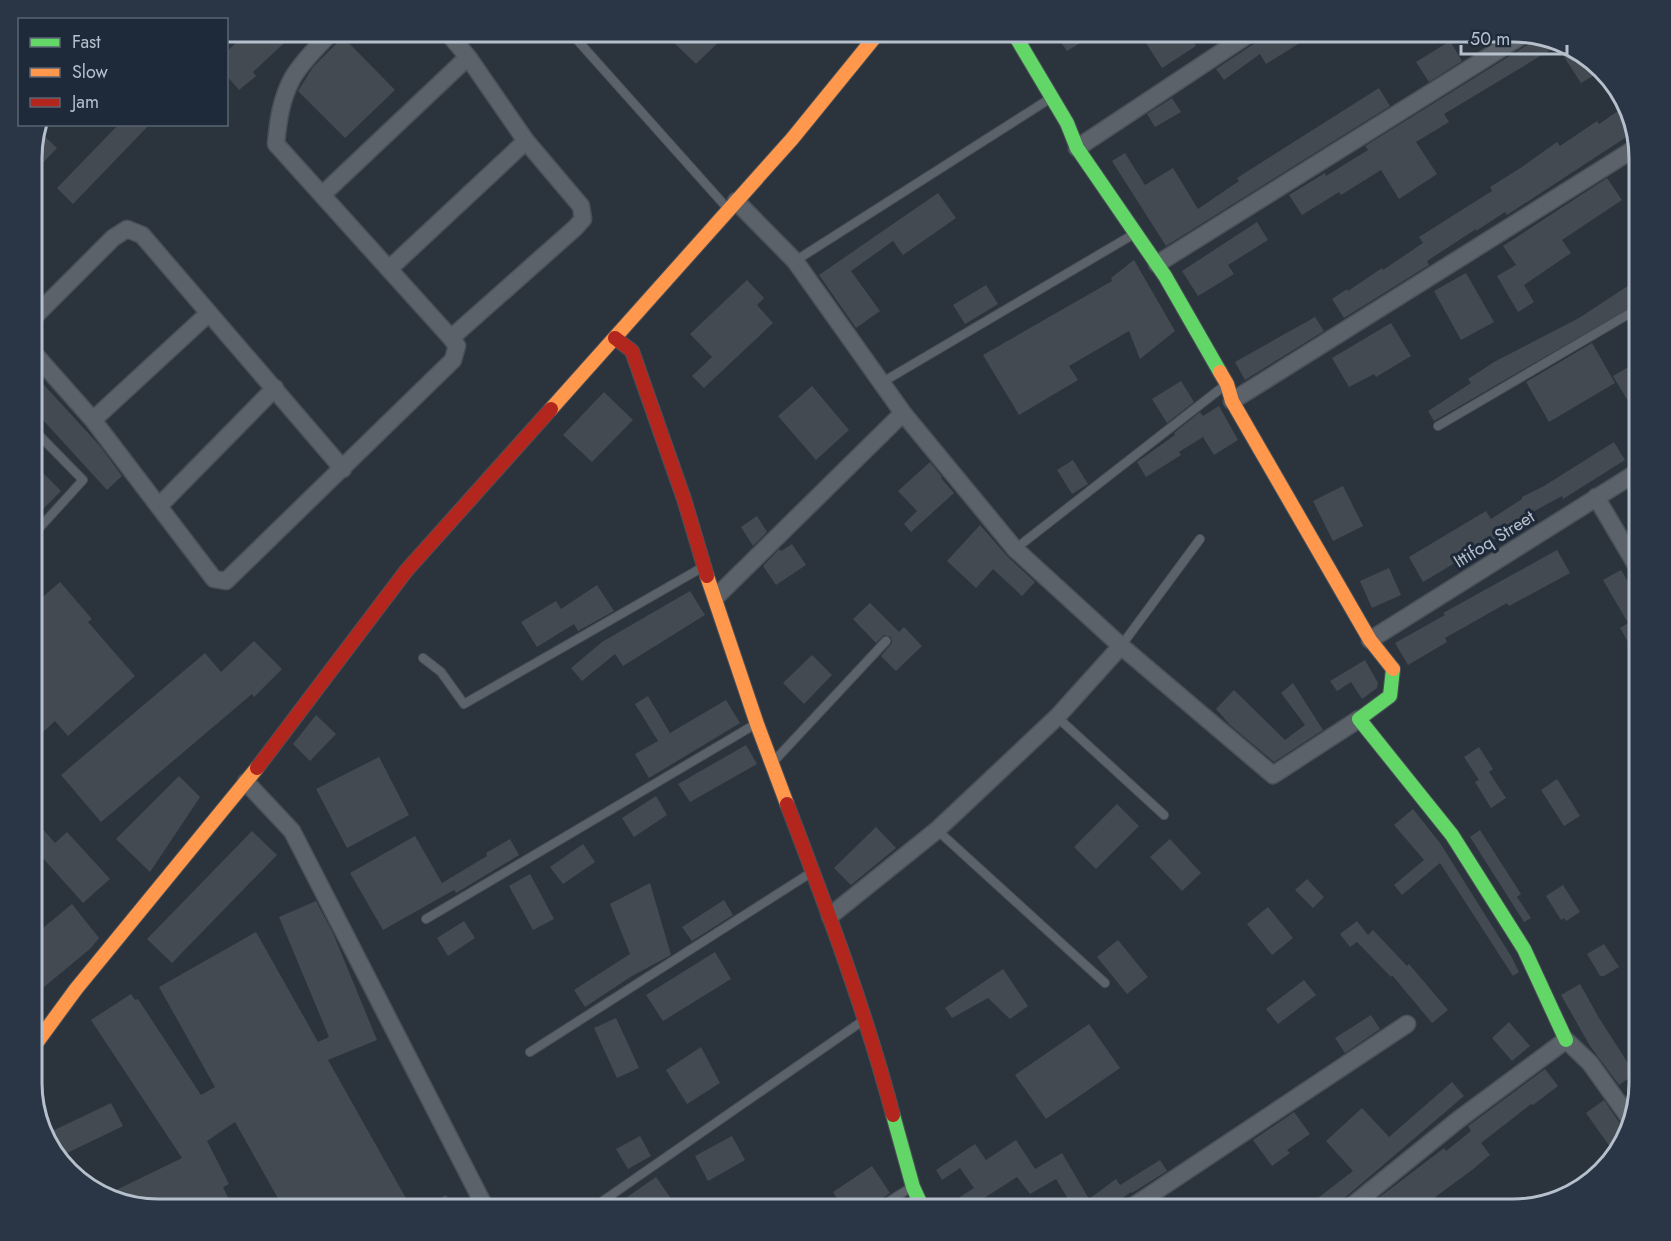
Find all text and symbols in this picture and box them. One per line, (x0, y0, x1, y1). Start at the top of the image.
legend (18, 18, 228, 126)
scale bar (1461, 18, 1568, 56)
text: 50 m (1470, 26, 1510, 52)
text: Fast (72, 29, 101, 55)
text: Slow (72, 59, 109, 85)
text: Jam (70, 89, 99, 115)
street label: Ittifoq Street (1448, 503, 1540, 574)

